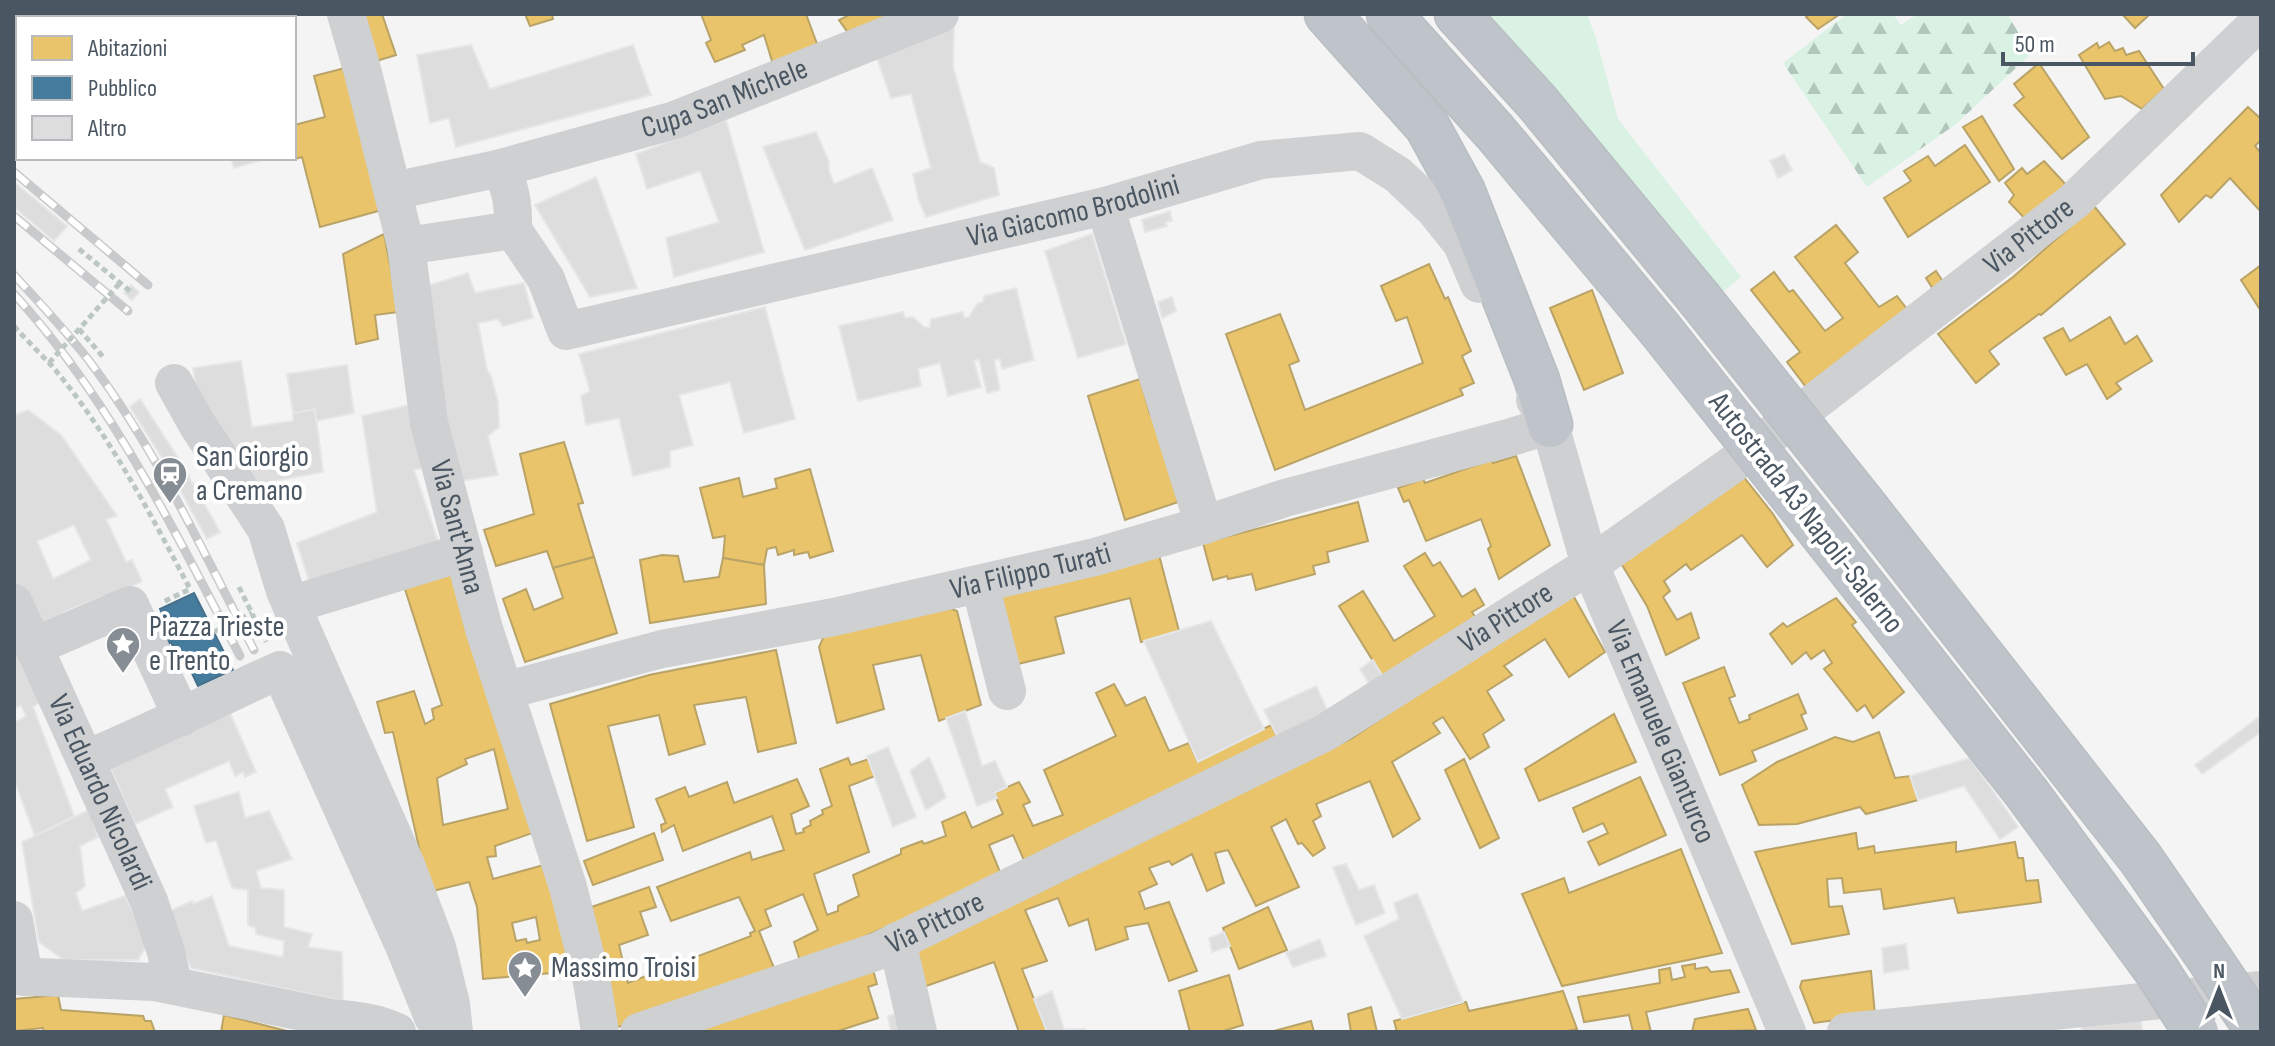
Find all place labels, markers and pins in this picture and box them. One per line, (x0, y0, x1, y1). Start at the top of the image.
place label: San Giorgio a Cremano (196, 439, 309, 509)
station icon: San Giorgio a Cremano (151, 455, 189, 505)
place label: Piazza Trieste e Trento (149, 609, 285, 679)
place icon: Piazza Trieste e Trento (104, 625, 142, 675)
place icon: Massimo Troisi (506, 949, 544, 999)
place label: Massimo Troisi (551, 950, 696, 986)

